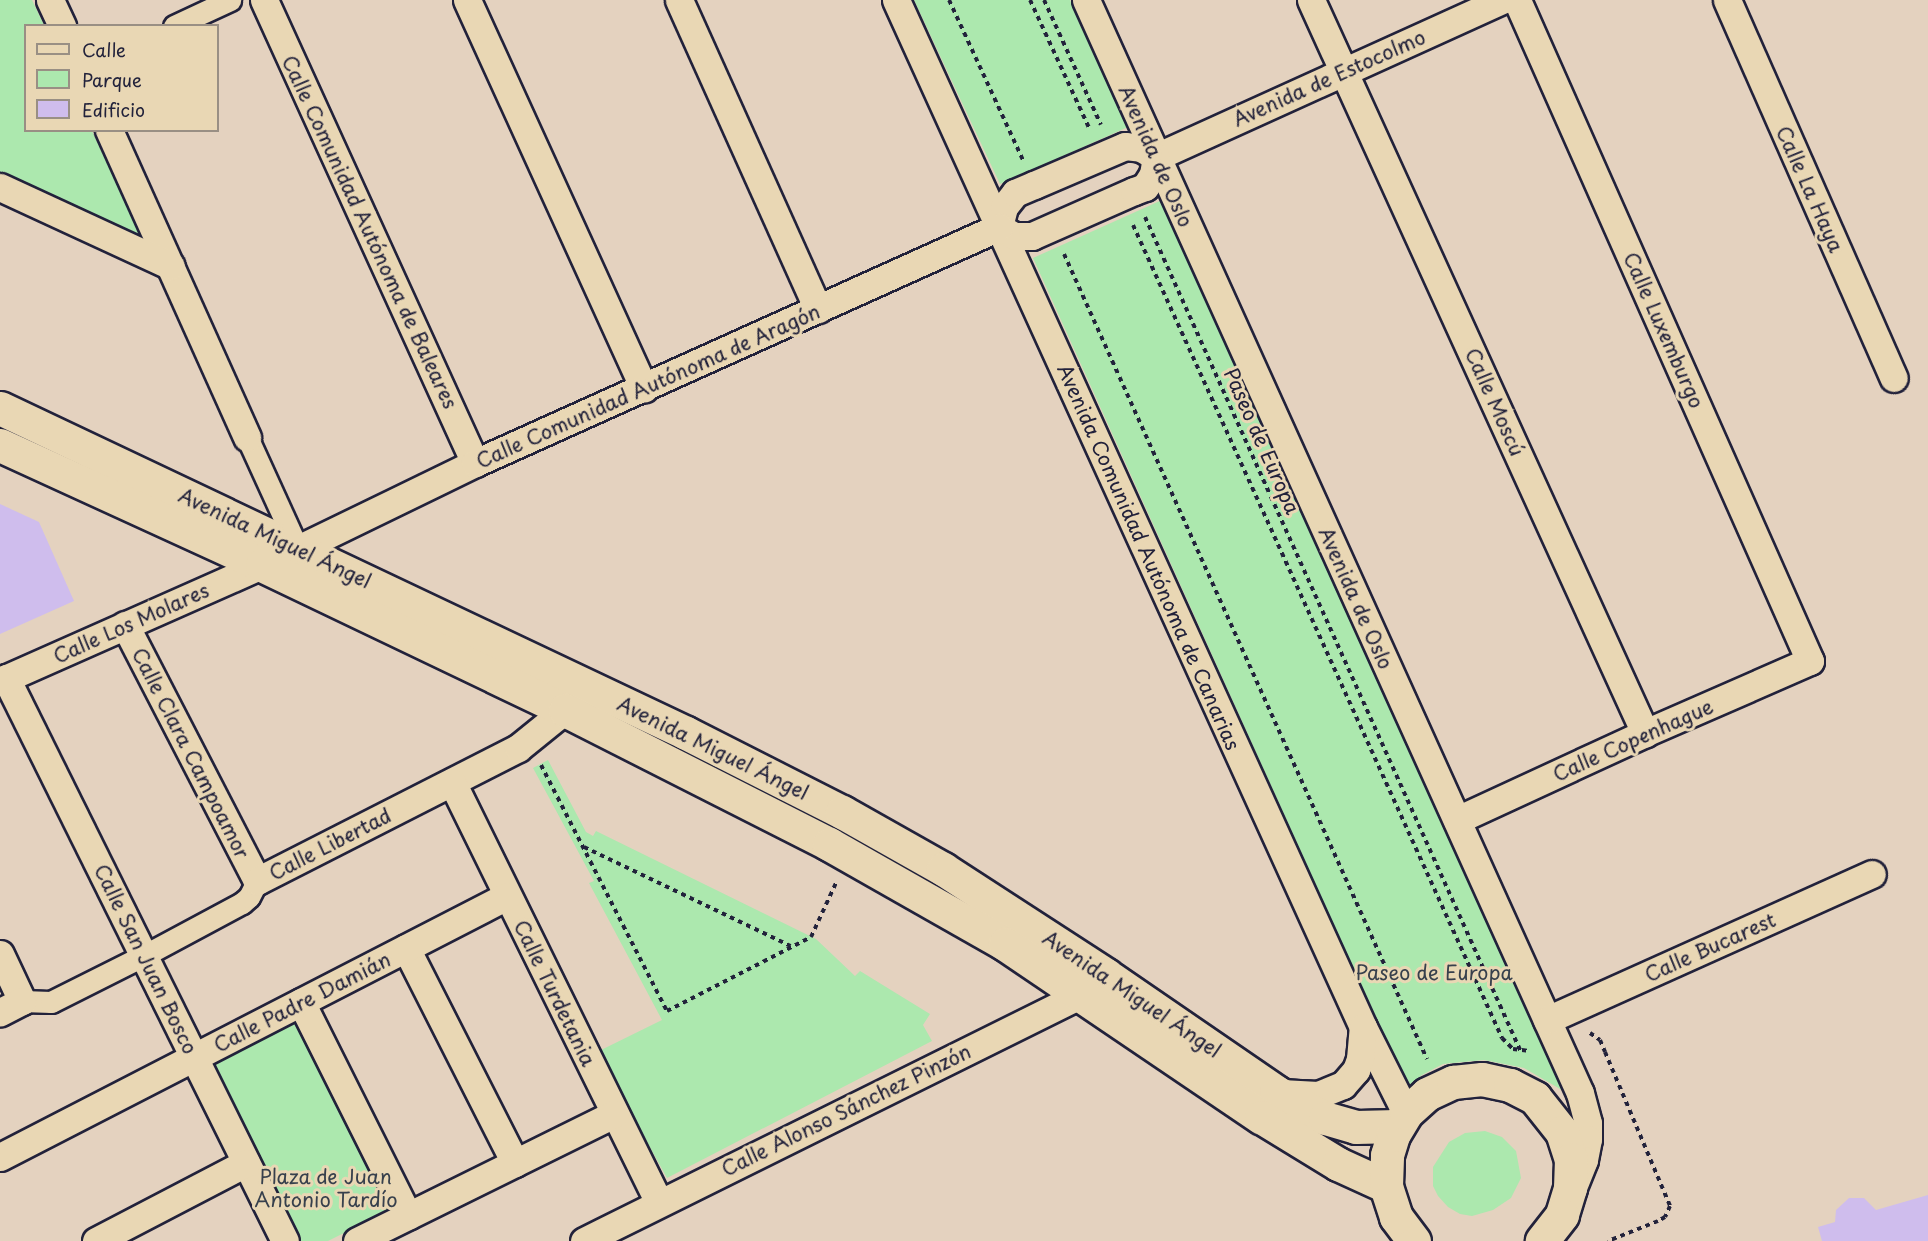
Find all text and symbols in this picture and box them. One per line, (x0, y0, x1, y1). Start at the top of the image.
legend (24, 24, 219, 132)
street label: Avenida de Estocolmo (1229, 25, 1429, 131)
text: Calle (82, 36, 126, 63)
street label: Calle Comunidad Autónoma de Baleares (277, 50, 463, 414)
text: Parque (82, 66, 142, 93)
street label: Avenida de Oslo (1114, 81, 1198, 231)
text: Edificio (82, 96, 145, 123)
street label: Calle La Haya (1771, 121, 1849, 257)
street label: Calle Luxemburgo (1618, 247, 1710, 413)
street label: Calle Comunidad Autónoma de Aragón (470, 298, 826, 474)
street label: Calle Moscú (1460, 344, 1530, 460)
street label: Avenida Comunidad Autónoma de Canarias (1052, 359, 1246, 755)
street label: Paseo de Europa (1219, 364, 1305, 518)
street label: Avenida Miguel Ángel (175, 483, 375, 593)
street label: Avenida de Oslo (1314, 523, 1398, 673)
street label: Calle Los Molares (49, 578, 213, 668)
street label: Calle Clara Campoamor (127, 643, 255, 863)
street label: Avenida Miguel Ángel (614, 691, 812, 805)
street label: Calle Copenhague (1548, 693, 1718, 787)
street label: Calle Libertad (264, 803, 396, 885)
street label: Calle San Juan Bosco (90, 860, 202, 1058)
street label: Calle Bucarest (1640, 907, 1780, 987)
street label: Calle Turdetania (509, 916, 601, 1070)
street label: Avenida Miguel Ángel (1038, 925, 1226, 1063)
street label: Calle Padre Damián (210, 947, 394, 1057)
park label: Paseo de Europa (1355, 960, 1513, 984)
street label: Calle Alonso Sánchez Pinzón (717, 1039, 975, 1181)
park label: Plaza de Juan Antonio Tardío (254, 1165, 398, 1212)

